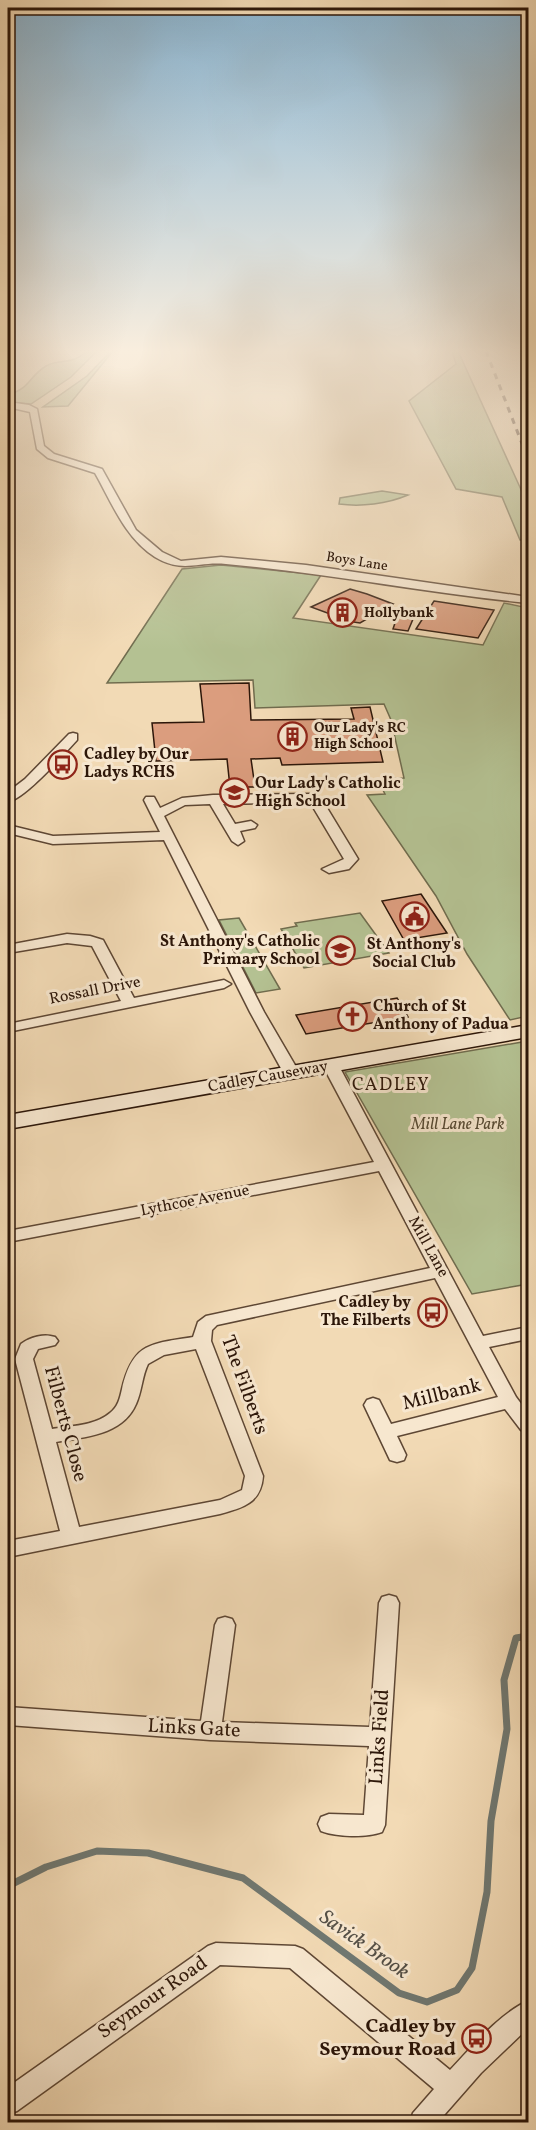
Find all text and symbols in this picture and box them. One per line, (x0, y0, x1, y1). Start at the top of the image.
street label: Boys Lane (325, 548, 390, 576)
building icon: Hollybank (327, 597, 359, 629)
place label: Hollybank (364, 604, 434, 623)
place label: Our Lady's RC High School (314, 719, 406, 754)
building icon: Our Lady's RC High School (277, 720, 309, 752)
place label: Cadley by Our Ladys RCHS (84, 744, 189, 784)
bus stop icon: Cadley by Our Ladys RCHS (47, 748, 79, 780)
place label: Our Lady's Catholic High School (255, 773, 401, 813)
school or university icon: Our Lady's Catholic High School (218, 777, 250, 809)
public building icon: St Anthony's Social Club (398, 901, 430, 933)
place label: St Anthony's Catholic Primary School (160, 931, 321, 971)
place label: St Anthony's Social Club (367, 934, 461, 974)
school or university icon: St Anthony's Catholic Primary School (325, 935, 357, 967)
street label: Rossall Drive (47, 971, 143, 1011)
place label: Church of St Anthony of Padua (373, 996, 509, 1036)
church icon: Church of St Anthony of Padua (336, 1000, 368, 1032)
street label: Cadley Causeway (206, 1056, 330, 1098)
district label: CADLEY (352, 1073, 430, 1098)
park label: Mill Lane Park (411, 1114, 505, 1136)
street label: Lythcoe Avenue (139, 1180, 251, 1222)
street label: Mill Lane (402, 1213, 454, 1281)
place label: Cadley by The Filberts (321, 1292, 411, 1332)
bus stop icon: Cadley by The Filberts (416, 1296, 448, 1328)
street label: The Filberts (213, 1331, 275, 1439)
street label: Filberts Close (36, 1363, 94, 1485)
street label: Millbank (400, 1372, 484, 1418)
street label: Links Field (363, 1688, 397, 1786)
street label: Links Gate (147, 1713, 241, 1745)
water label: Savick Brook (313, 1903, 415, 1987)
street label: Seymour Road (92, 1950, 214, 2046)
place label: Cadley by Seymour Road (319, 2013, 456, 2064)
bus stop icon: Cadley by Seymour Road (461, 2023, 493, 2055)

